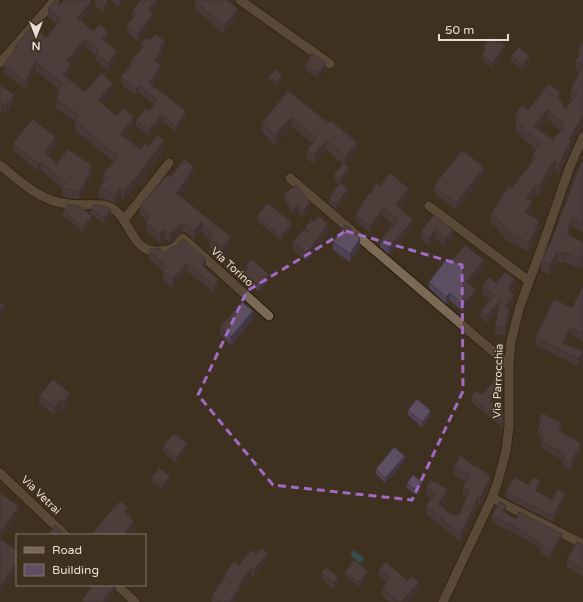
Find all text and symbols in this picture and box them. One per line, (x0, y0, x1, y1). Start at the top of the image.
north arrow (16, 16, 56, 56)
scale bar (439, 16, 508, 42)
text: 50 m (445, 23, 474, 37)
text: N (32, 39, 40, 52)
street label: Via Torino (208, 245, 256, 290)
street label: Via Parrocchia (490, 343, 506, 419)
street label: Via Vetrai (19, 473, 63, 517)
legend (16, 534, 146, 586)
text: Road (52, 543, 82, 557)
text: Building (52, 563, 99, 577)

